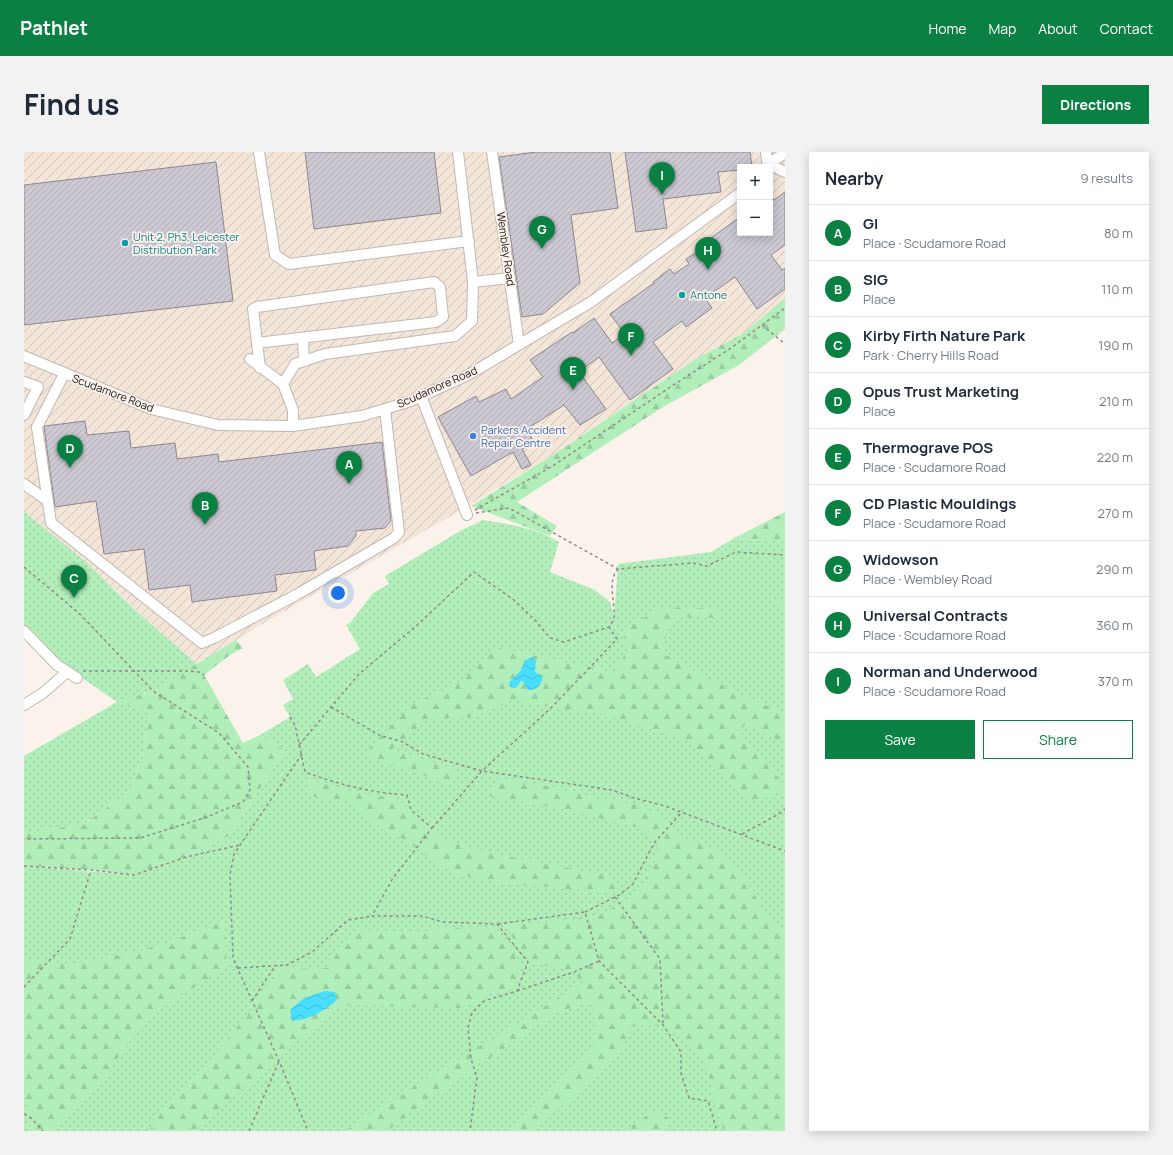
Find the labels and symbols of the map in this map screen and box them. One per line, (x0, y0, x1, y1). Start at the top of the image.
pin: I (649, 162, 675, 195)
street label: Wembley Road (494, 211, 519, 287)
pin: G (529, 216, 555, 249)
place label: Unit 2, Ph3, Leicester Distribution Park (133, 229, 240, 257)
pin: H (695, 237, 721, 270)
marker: Unit 2, Ph3, Leicester Distribution Park (120, 238, 130, 248)
place label: Antone (690, 287, 728, 302)
marker: Antone (677, 290, 687, 300)
pin: F (618, 323, 644, 356)
pin: E (560, 357, 586, 390)
street label: Scudamore Road (394, 362, 479, 411)
street label: Scudamore Road (70, 370, 156, 415)
place label: Parkers Accident Repair Centre (481, 422, 566, 450)
marker: Parkers Accident Repair Centre (468, 431, 478, 441)
pin: D (57, 435, 83, 468)
pin: A (336, 451, 362, 484)
pin: B (192, 492, 218, 525)
pin: C (61, 565, 87, 598)
your location (328, 583, 348, 603)

